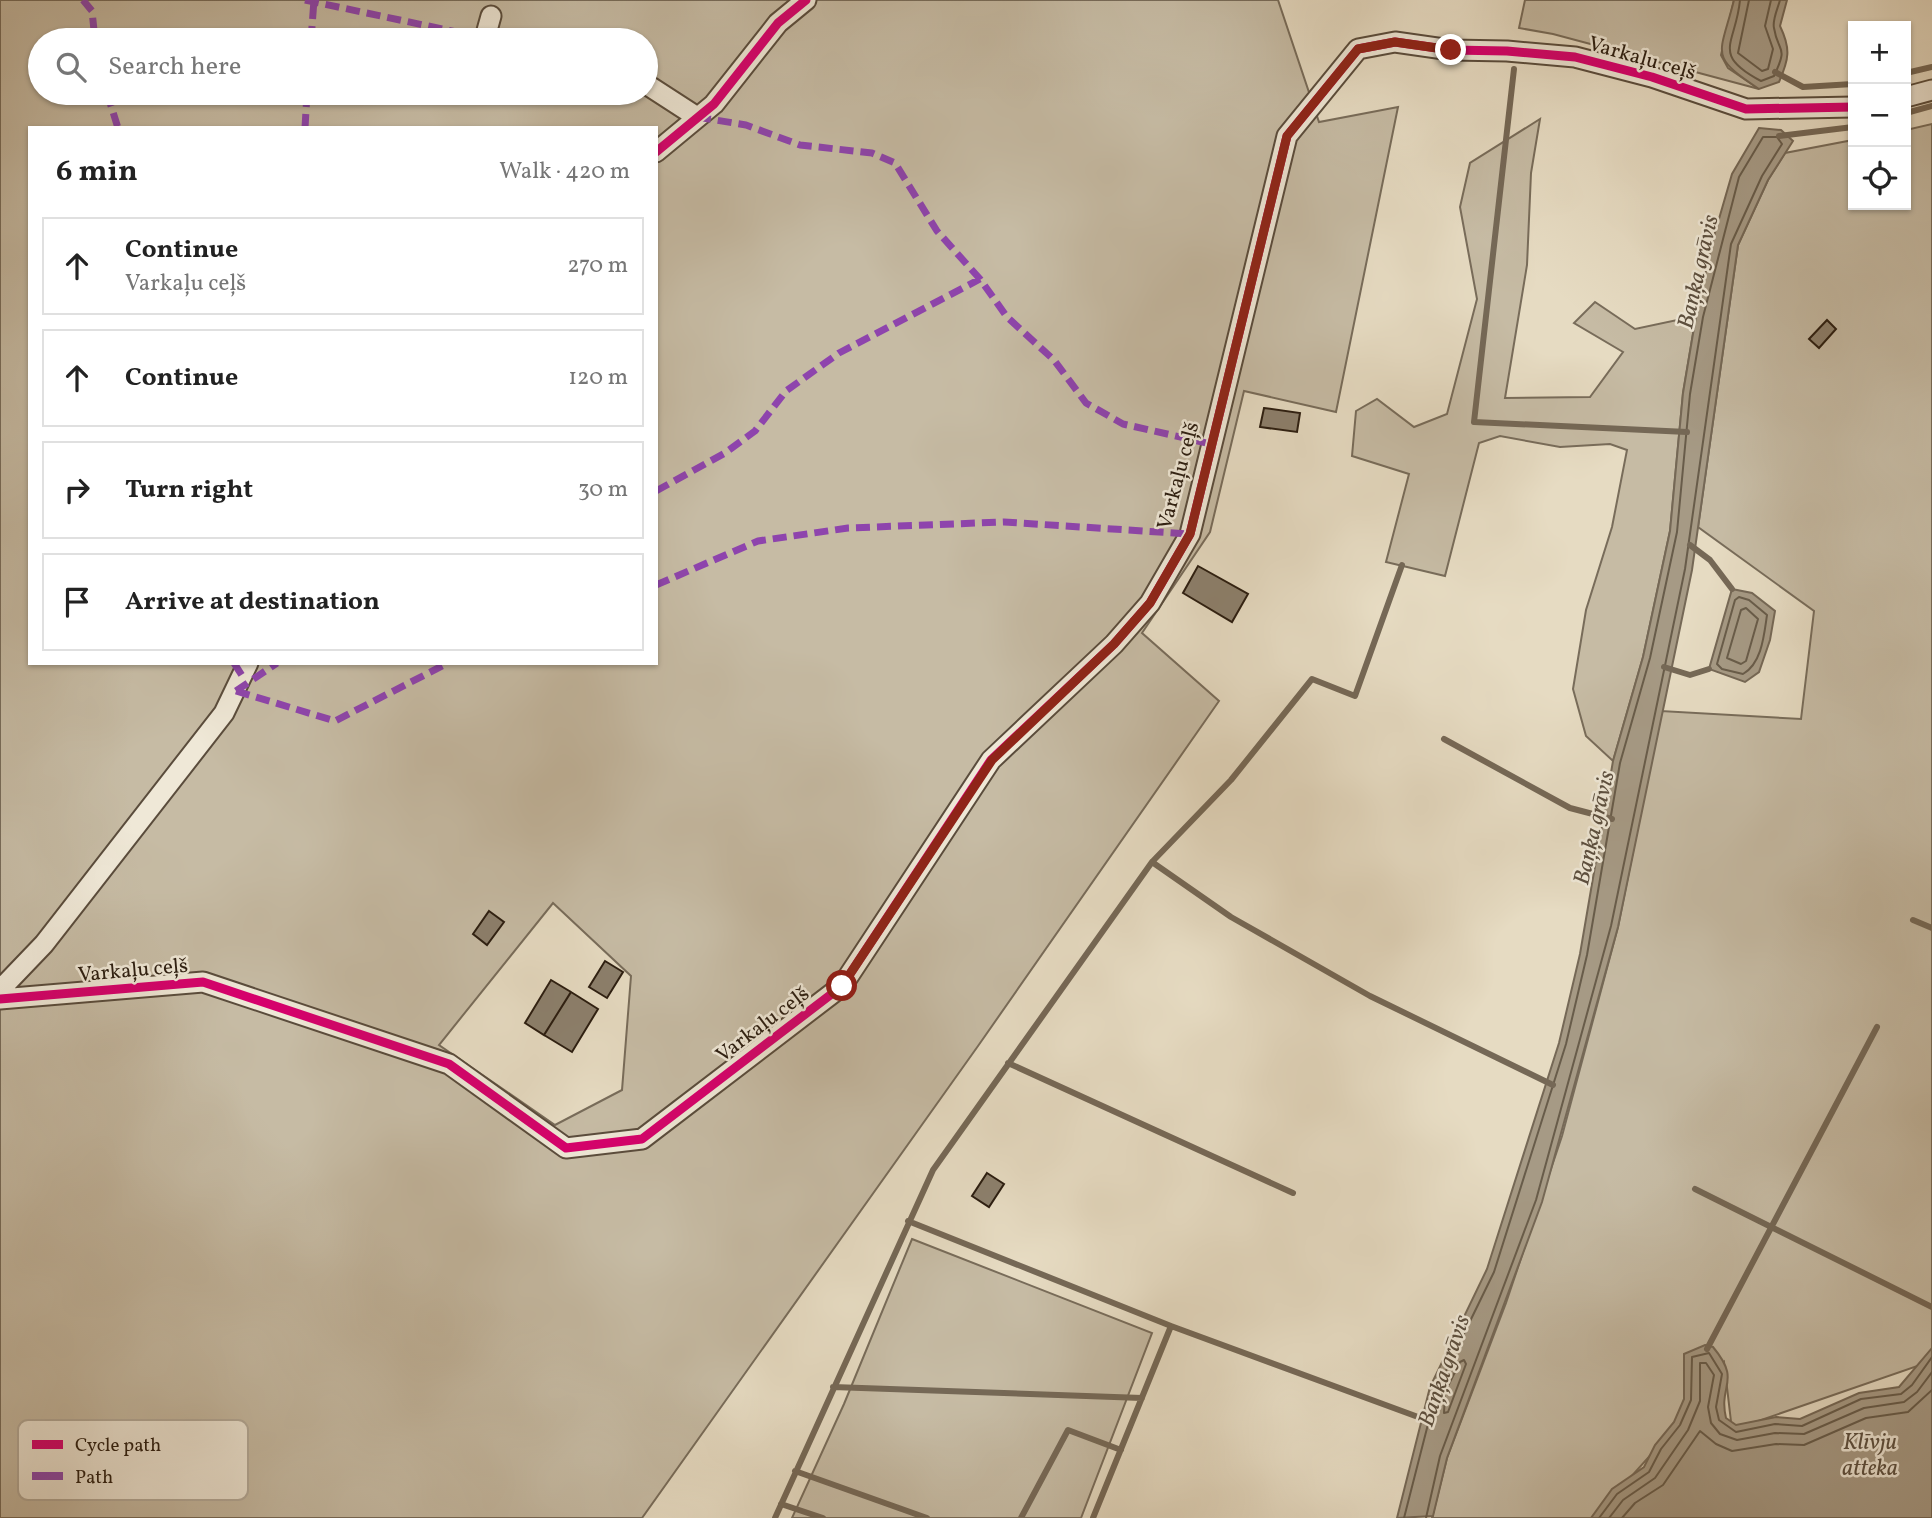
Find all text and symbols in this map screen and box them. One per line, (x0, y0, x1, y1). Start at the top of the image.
map controls (1848, 21, 1911, 210)
button: + (1848, 21, 1911, 84)
search box (28, 28, 658, 105)
street label: Varkaļu ceļš (1585, 30, 1699, 88)
route end (1435, 34, 1466, 65)
icon: search (52, 48, 90, 86)
text: Search here (108, 49, 241, 85)
button: − (1848, 84, 1911, 147)
button: locate (1848, 147, 1911, 210)
text: 6 min (56, 151, 138, 193)
text: Walk · 420 m (499, 156, 630, 188)
water label: Baņķa grāvis (1670, 211, 1728, 332)
text: Continue (125, 232, 238, 268)
icon: ahead (58, 247, 96, 285)
text: 270 m (567, 250, 628, 282)
text: Varkaļu ceļš (125, 268, 246, 300)
icon: ahead (58, 359, 96, 397)
text: Continue (125, 360, 238, 396)
text: 120 m (568, 362, 628, 394)
street label: Varkaļu ceļš (1151, 419, 1207, 533)
icon: right (58, 471, 96, 509)
text: Turn right (125, 472, 253, 508)
text: 30 m (578, 474, 628, 506)
icon: arrive (58, 583, 96, 621)
text: Arrive at destination (125, 584, 380, 620)
water label: Baņķa grāvis (1566, 767, 1624, 888)
street label: Varkaļu ceļš (77, 952, 189, 990)
route start (826, 970, 857, 1001)
street label: Varkaļu ceļš (710, 980, 816, 1070)
water label: Baņķa grāvis (1411, 1310, 1479, 1431)
legend (18, 1420, 248, 1500)
water label: Klīvju atteka (1842, 1427, 1898, 1485)
text: Cycle path (75, 1433, 161, 1459)
text: Path (75, 1465, 113, 1491)

